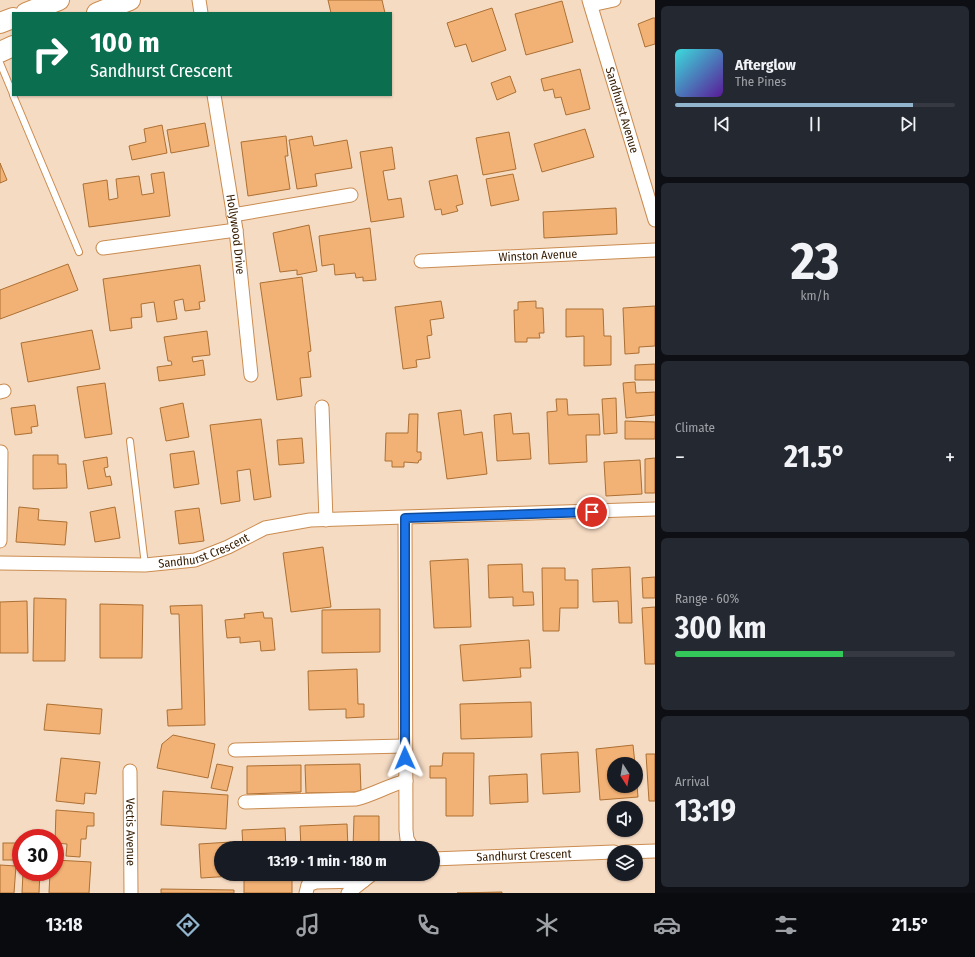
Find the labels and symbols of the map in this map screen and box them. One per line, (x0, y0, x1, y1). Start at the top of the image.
street label: Sandhurst Avenue (603, 65, 642, 155)
street label: Hollywood Drive (223, 193, 248, 275)
street label: Winston Avenue (498, 247, 578, 264)
pin (575, 495, 609, 529)
street label: Sandhurst Crescent (158, 530, 252, 571)
position arrow (384, 737, 426, 779)
north arrow (607, 757, 643, 793)
street label: Vectis Avenue (123, 798, 138, 866)
speed limit sign: 30 (12, 829, 64, 881)
street label: Sandhurst Crescent (476, 847, 572, 864)

